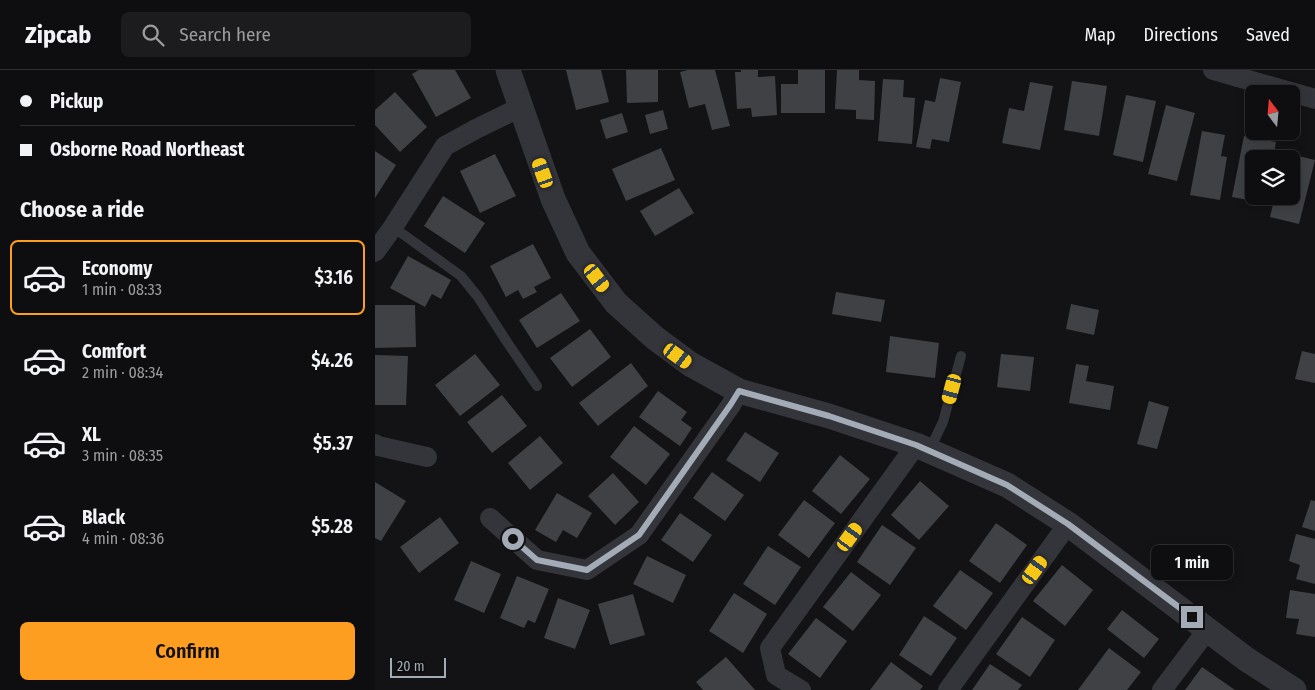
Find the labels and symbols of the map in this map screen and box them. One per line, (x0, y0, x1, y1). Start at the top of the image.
north arrow (1245, 85, 1300, 140)
car (530, 156, 555, 190)
car (581, 262, 612, 294)
car (661, 341, 694, 371)
car (940, 373, 963, 405)
car (835, 520, 864, 554)
route start (502, 528, 524, 550)
callout: 1 min (1151, 544, 1233, 580)
car (1020, 553, 1049, 587)
route end (1181, 606, 1203, 628)
scale bar (390, 655, 446, 678)

